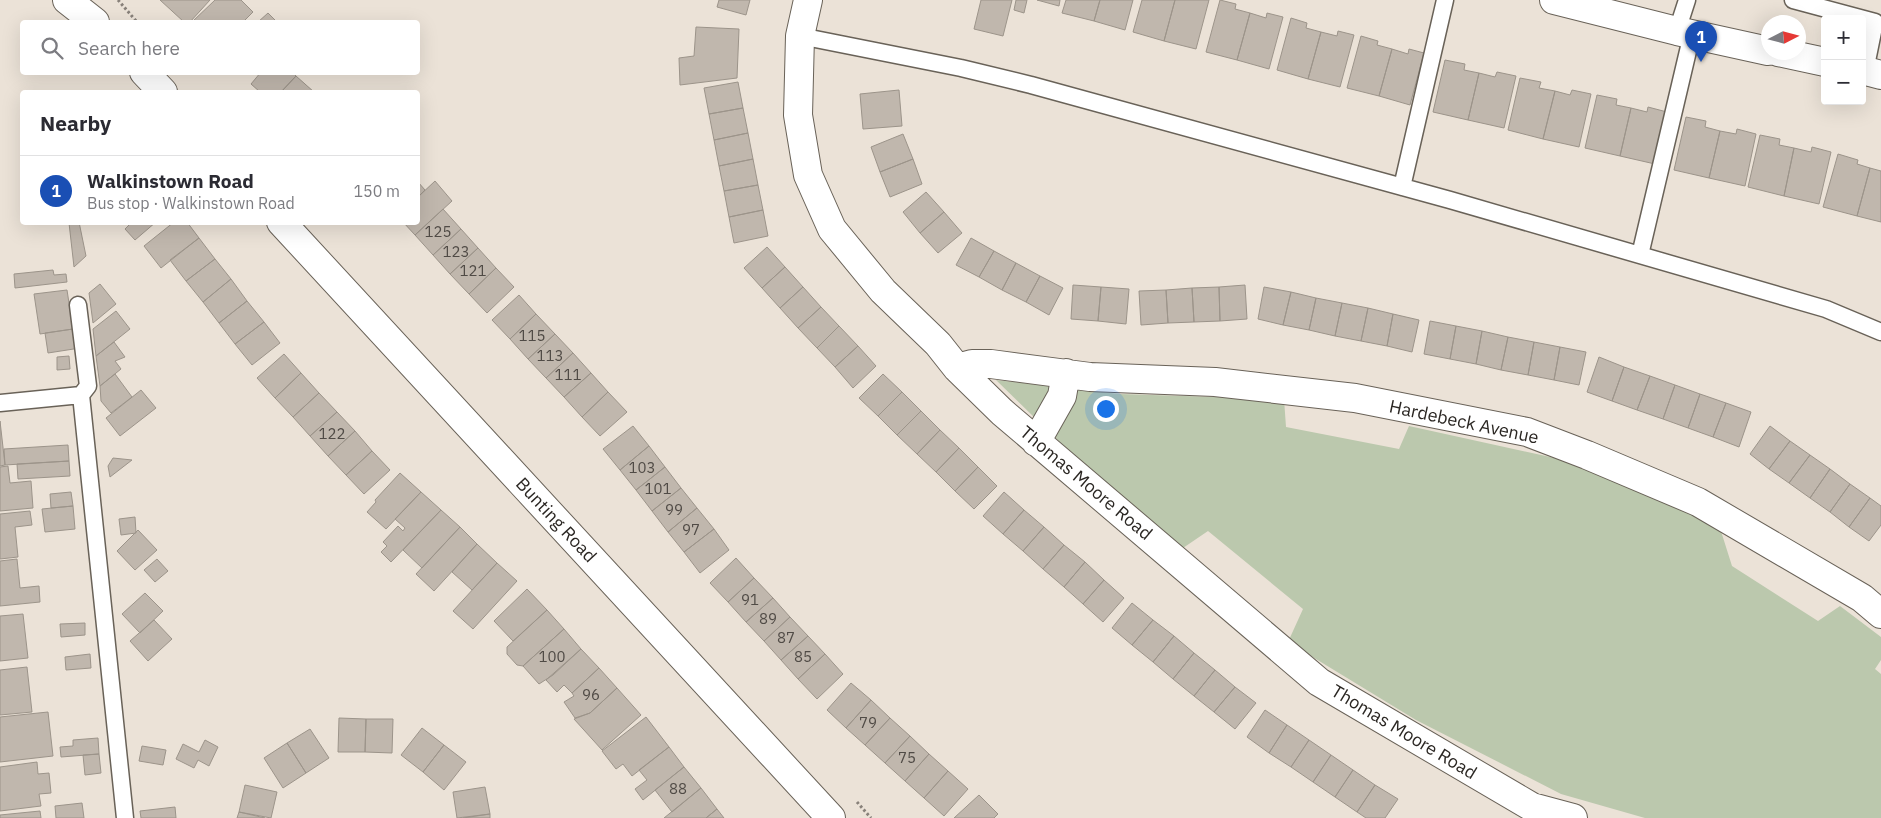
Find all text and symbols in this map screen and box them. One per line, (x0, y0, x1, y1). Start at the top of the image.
north arrow (1761, 15, 1806, 60)
map controls (1821, 15, 1866, 105)
button: + (1821, 15, 1866, 60)
search box (20, 20, 420, 75)
pin: 1 (1685, 21, 1717, 62)
icon: search (38, 34, 66, 62)
text: Search here (78, 36, 180, 60)
button: − (1821, 60, 1866, 105)
text: Nearby (40, 109, 111, 137)
text: Walkinstown Road (87, 169, 254, 193)
text: 1 (51, 181, 61, 201)
text: 150 m (353, 181, 400, 201)
text: Bus stop · Walkinstown Road (87, 193, 295, 213)
house number: 125 (424, 222, 452, 241)
house number: 123 (442, 242, 470, 261)
house number: 121 (459, 261, 487, 280)
house number: 115 (518, 326, 546, 345)
house number: 113 (536, 346, 564, 365)
house number: 111 (554, 365, 582, 384)
street label: Hardebeck Avenue (1387, 394, 1541, 449)
your location (1093, 396, 1119, 422)
street label: Thomas Moore Road (1015, 421, 1157, 545)
house number: 122 (318, 424, 346, 443)
house number: 103 (628, 458, 656, 477)
street label: Bunting Road (511, 472, 602, 567)
house number: 101 (644, 479, 672, 498)
house number: 99 (665, 500, 683, 519)
house number: 97 (682, 520, 700, 539)
house number: 91 (741, 590, 759, 609)
house number: 89 (759, 609, 777, 628)
house number: 87 (777, 628, 795, 647)
house number: 100 (538, 647, 566, 666)
house number: 85 (794, 647, 812, 666)
street label: Thomas Moore Road (1327, 679, 1481, 784)
house number: 96 (582, 685, 600, 704)
house number: 79 (859, 713, 877, 732)
house number: 75 (898, 748, 916, 767)
house number: 88 (669, 779, 687, 798)

